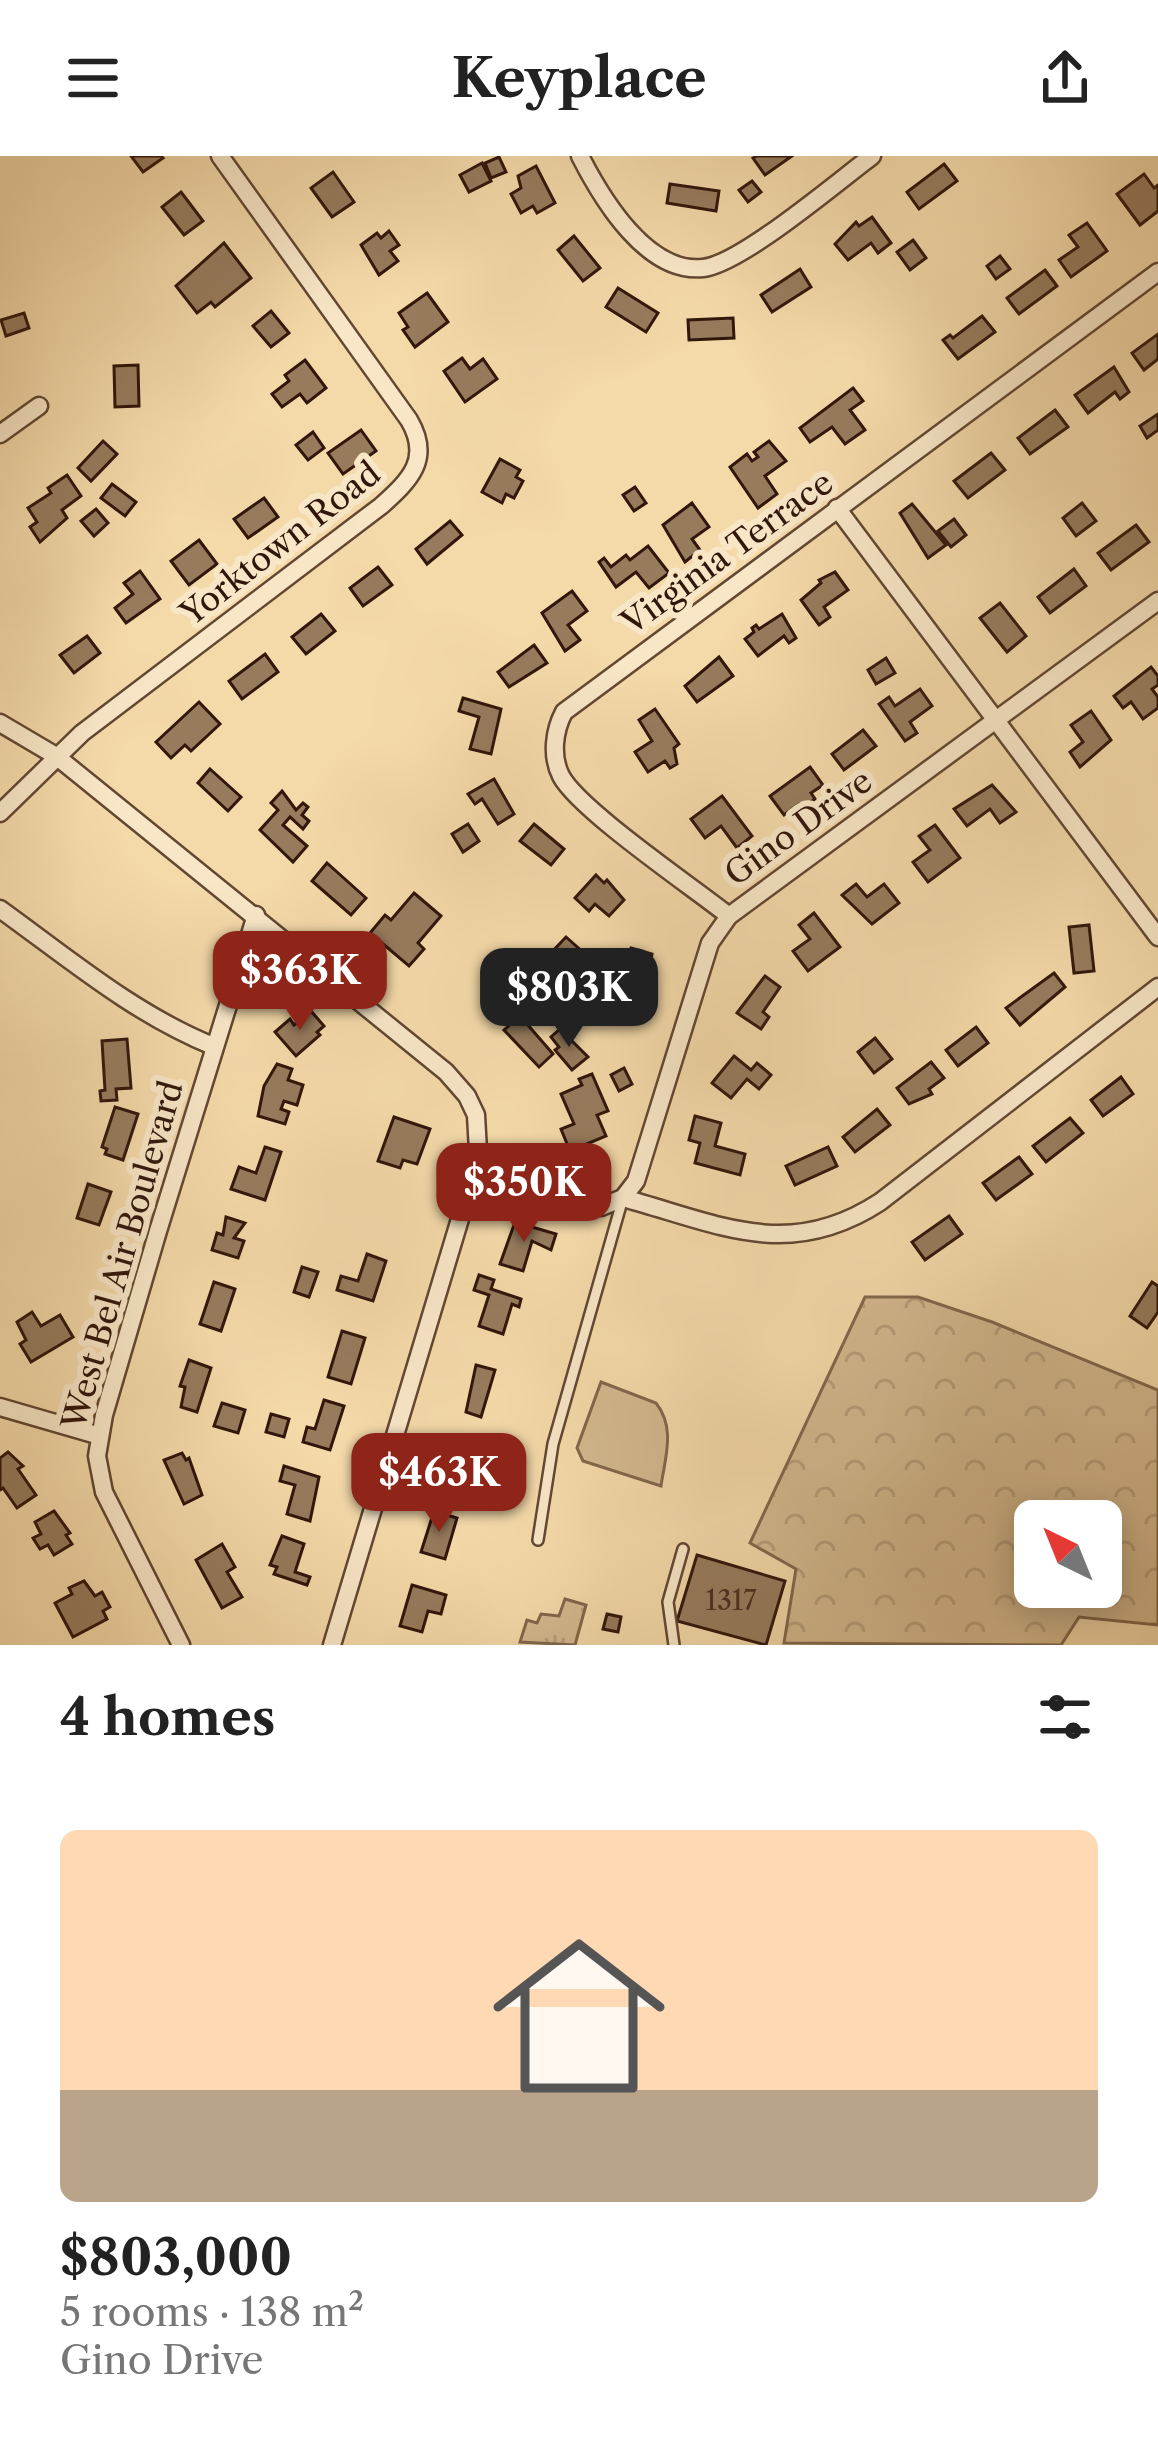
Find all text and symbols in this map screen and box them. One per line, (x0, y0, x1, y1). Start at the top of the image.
icon: menu (60, 45, 126, 111)
text: Keyplace (452, 45, 706, 111)
icon: share (1032, 45, 1098, 111)
street label: Yorktown Road (172, 453, 388, 635)
street label: Virginia Terrace (613, 462, 841, 644)
street label: Gino Drive (717, 760, 880, 895)
pin: $363K (216, 931, 384, 1033)
text: $363K (240, 946, 360, 994)
pin: $803K (485, 948, 653, 1050)
text: $803K (507, 963, 631, 1011)
street label: West Bel Air Boulevard (53, 1076, 192, 1435)
pin: $350K (440, 1143, 608, 1245)
text: $350K (463, 1158, 585, 1206)
pin: $463K (355, 1433, 523, 1535)
text: $463K (378, 1448, 500, 1496)
north arrow (1014, 1500, 1122, 1608)
map controls (1014, 1500, 1122, 1608)
house number: 1317 (706, 1584, 757, 1617)
icon: filters (1032, 1684, 1098, 1750)
text: 4 homes (60, 1686, 275, 1748)
icon: home (471, 1908, 687, 2124)
text: $803,000 (60, 2226, 292, 2288)
text: 5 rooms · 138 m² (60, 2288, 364, 2336)
text: Gino Drive (60, 2336, 263, 2384)

